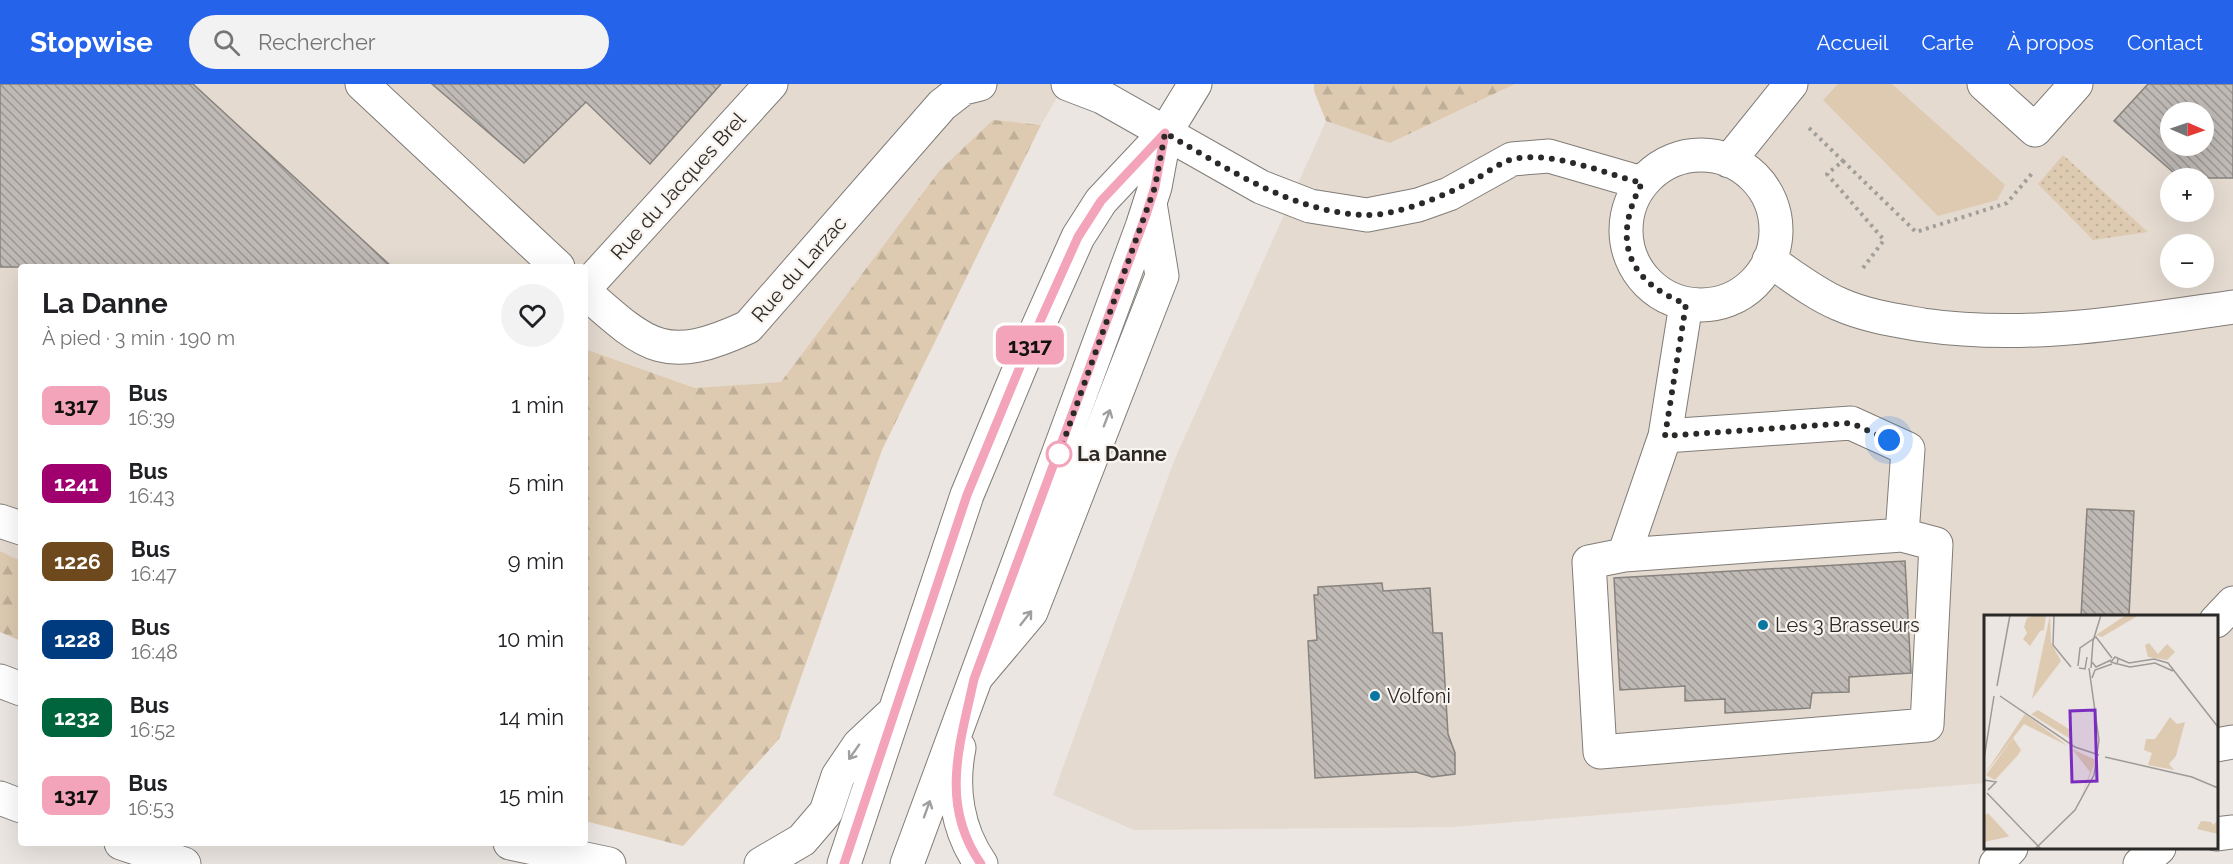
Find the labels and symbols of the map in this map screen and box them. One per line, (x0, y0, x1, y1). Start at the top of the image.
north arrow (2160, 102, 2214, 156)
street label: Rue du Jacques Brel (606, 107, 751, 265)
street label: Rue du Larzac (747, 211, 851, 327)
line badge: 1317 (988, 326, 1072, 364)
one-way arrow (1102, 409, 1113, 428)
your location (1874, 425, 1904, 455)
marker: La Danne (1046, 441, 1072, 467)
place label: La Danne (1077, 442, 1167, 466)
one-way arrow (1019, 610, 1032, 626)
place label: Les 3 Brasseurs (1775, 613, 1920, 637)
inset map (1984, 615, 2218, 849)
marker: Les 3 Brasseurs (1756, 618, 1770, 632)
place label: Volfoni (1387, 684, 1451, 708)
marker: Volfoni (1368, 689, 1382, 703)
one-way arrow (848, 743, 860, 759)
one-way arrow (922, 800, 933, 819)

